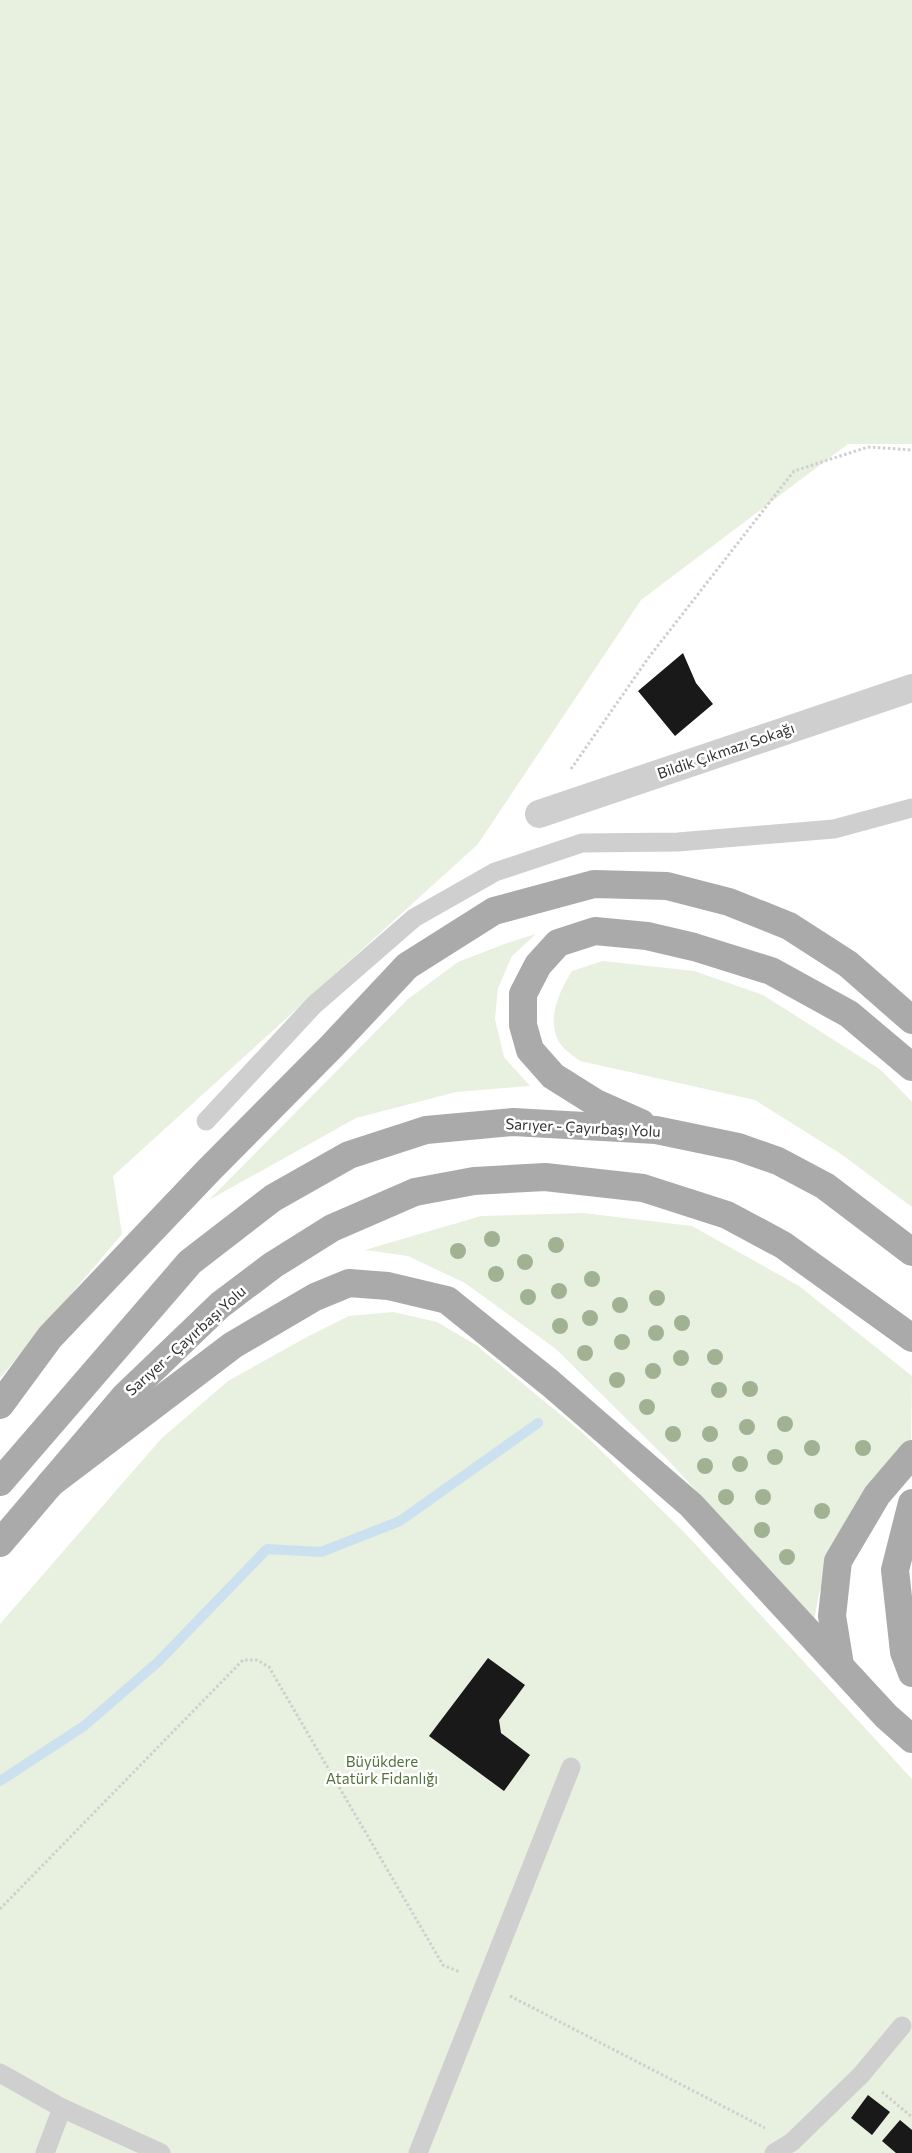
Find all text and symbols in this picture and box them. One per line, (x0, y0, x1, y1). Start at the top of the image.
street label: Bildik Çıkmazı Sokağı (655, 718, 797, 782)
street label: Sarıyer - Çayırbaşı Yolu (505, 1114, 661, 1140)
street label: Sarıyer - Çayırbaşı Yolu (122, 1282, 249, 1399)
park label: Büyükdere Atatürk Fidanlığı (326, 1752, 438, 1787)

